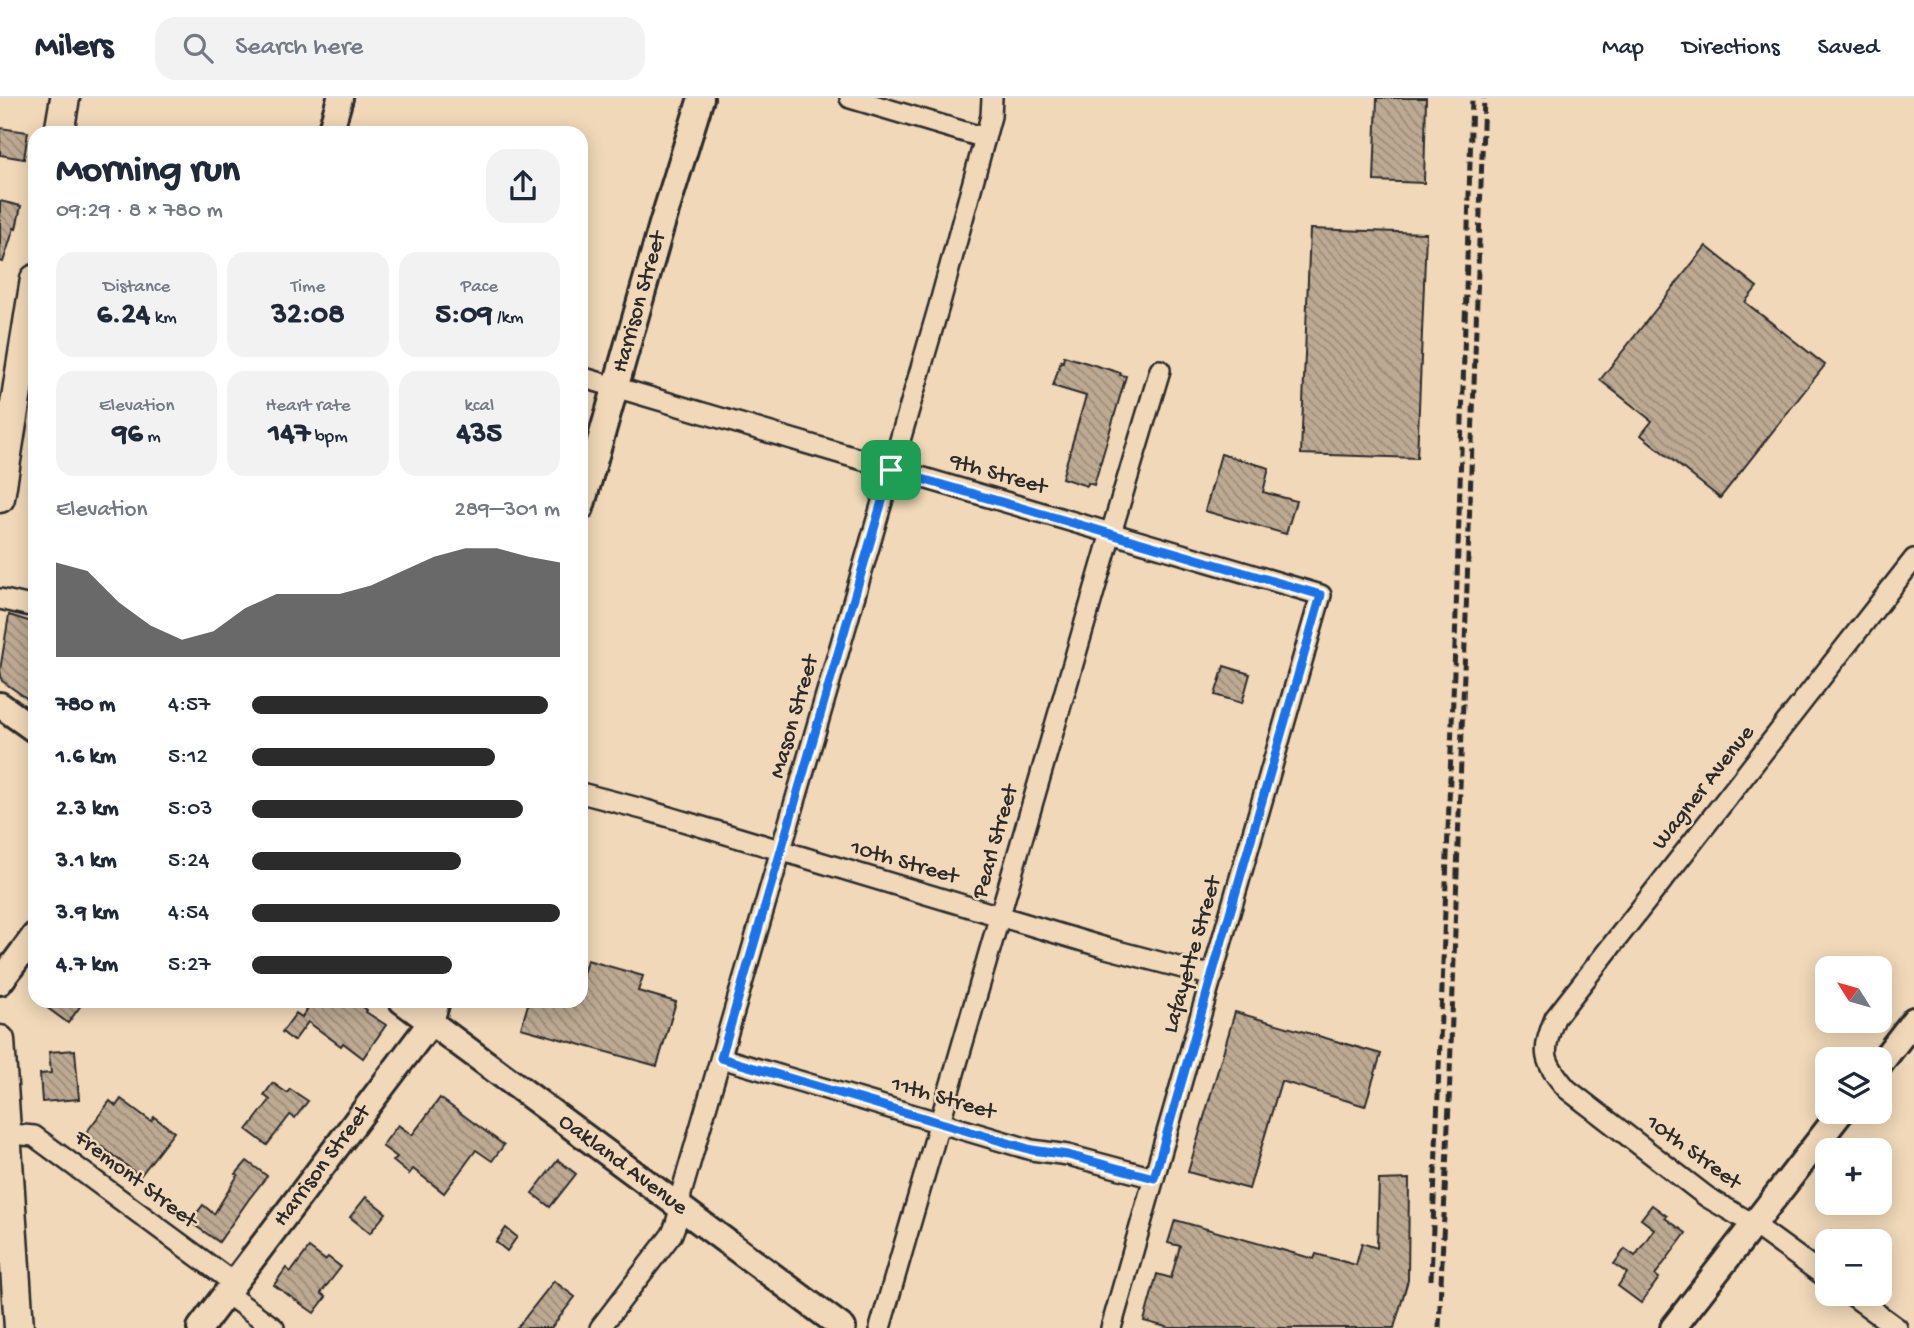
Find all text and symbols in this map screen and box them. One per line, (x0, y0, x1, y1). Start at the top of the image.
search box (155, 17, 645, 80)
text: Milers (35, 29, 113, 67)
icon: search (179, 29, 217, 67)
text: Search here (235, 33, 363, 64)
text: Map (1602, 34, 1644, 63)
text: Directions (1682, 34, 1780, 63)
text: Saved (1818, 34, 1879, 63)
button: share (486, 149, 560, 223)
text: Morning run (56, 150, 240, 194)
text: 09:29 · 8 × 780 m (56, 198, 223, 225)
street label: Harrison Street (607, 227, 673, 376)
text: Distance (103, 276, 170, 299)
text: Time (291, 276, 325, 299)
text: Pace (461, 276, 498, 299)
text: 6.24 (97, 299, 150, 334)
text: 32:08 (271, 299, 345, 334)
text: 5:09 (435, 299, 492, 334)
text: km (150, 307, 177, 330)
text: /km (492, 307, 523, 330)
text: Elevation (99, 395, 174, 418)
text: Heart rate (265, 395, 351, 418)
text: kcal (464, 395, 494, 418)
text: 96 (113, 418, 143, 453)
text: 147 (268, 418, 310, 453)
text: 435 (457, 418, 502, 453)
text: m (143, 426, 161, 449)
text: bpm (310, 426, 348, 449)
pin (861, 440, 921, 500)
street label: 9th Street (945, 448, 1051, 502)
icon: arrive (872, 451, 910, 489)
text: Elevation (56, 497, 147, 524)
text: 289–301 m (454, 497, 560, 524)
street label: Mason Street (765, 651, 826, 782)
text: 780 m (56, 692, 115, 719)
text: 4:57 (168, 692, 210, 719)
street label: Wagner Avenue (1647, 719, 1762, 856)
text: 1.6 km (56, 744, 116, 771)
text: 5:12 (168, 744, 208, 771)
street label: Pearl Street (967, 780, 1026, 903)
text: 2.3 km (56, 796, 118, 823)
text: 5:03 (168, 796, 212, 823)
street label: 10th Street (846, 834, 963, 892)
text: 3.1 km (56, 848, 116, 875)
text: 5:24 (168, 848, 209, 875)
street label: Lafayette Street (1158, 872, 1229, 1036)
text: 3.9 km (56, 900, 119, 927)
text: 4:54 (168, 900, 209, 927)
text: 4.7 km (56, 952, 118, 979)
text: 5:27 (168, 952, 211, 979)
north arrow (1815, 956, 1892, 1032)
map controls (1815, 956, 1892, 1306)
button: layers (1815, 1047, 1892, 1124)
street label: 11th Street (887, 1071, 1000, 1127)
street label: Harrison Street (268, 1099, 378, 1232)
street label: Oakland Avenue (553, 1108, 694, 1222)
street label: 10th Street (1639, 1109, 1747, 1197)
street label: Fremont Street (67, 1124, 203, 1236)
button: + (1815, 1138, 1892, 1215)
button: − (1815, 1229, 1892, 1306)

